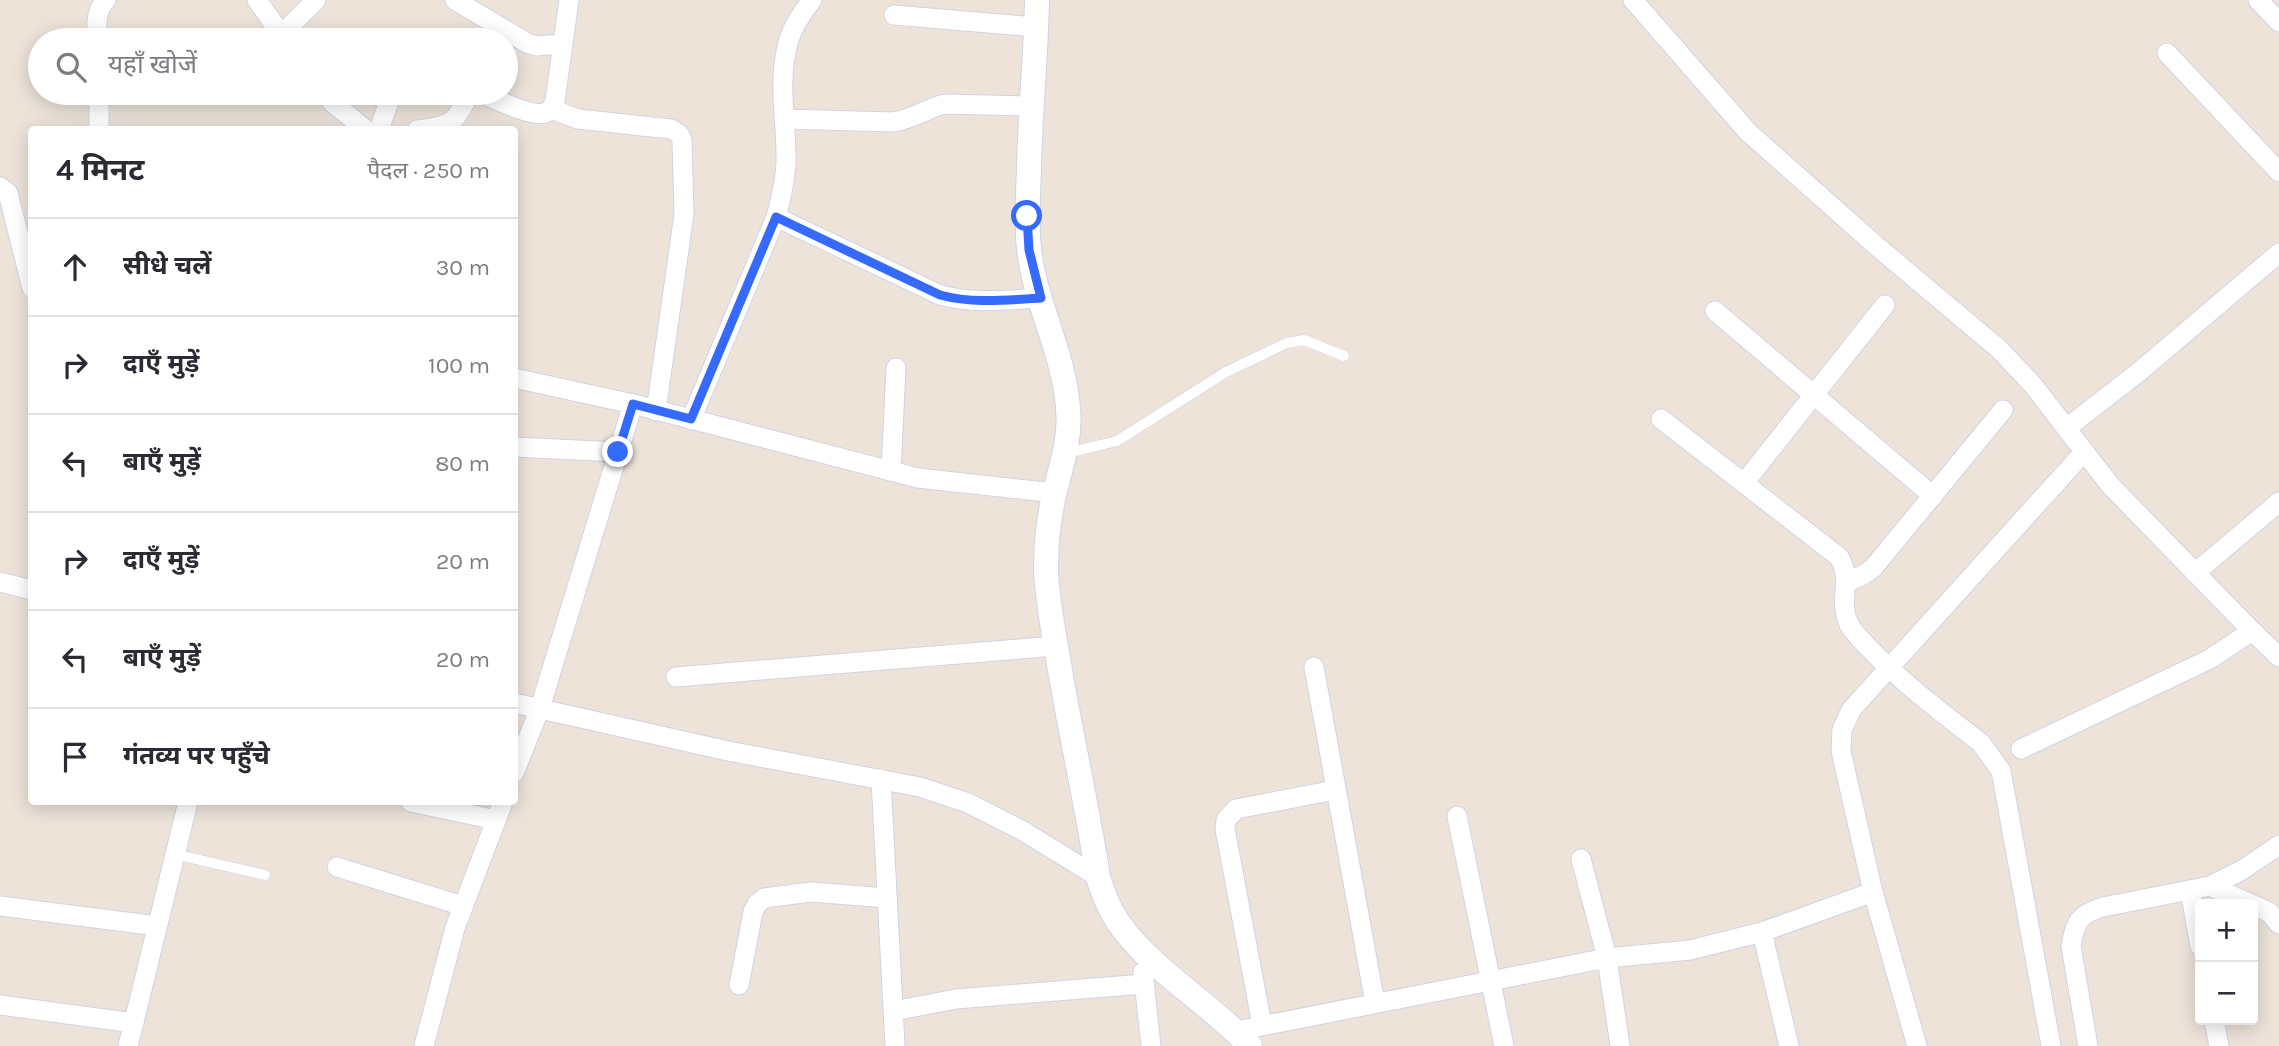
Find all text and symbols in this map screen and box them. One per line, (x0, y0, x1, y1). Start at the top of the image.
search box (28, 28, 518, 105)
icon: search (52, 48, 90, 86)
text: यहाँ खोजें (108, 49, 197, 80)
text: 4 मिनट (56, 152, 144, 188)
text: पैदल · 250 m (367, 157, 490, 184)
route start (1011, 200, 1042, 231)
icon: ahead (56, 248, 94, 286)
text: सीधे चलें (123, 250, 212, 281)
text: 30 m (436, 254, 490, 281)
icon: right (56, 346, 94, 384)
text: दाएँ मुड़ें (123, 348, 199, 379)
text: 100 m (428, 352, 490, 379)
route end (602, 436, 633, 467)
icon: left (56, 444, 94, 482)
text: बाएँ मुड़ें (123, 446, 201, 477)
text: 80 m (435, 450, 490, 477)
icon: right (56, 542, 94, 580)
text: दाएँ मुड़ें (123, 544, 199, 575)
text: 20 m (436, 548, 490, 575)
icon: left (56, 640, 94, 678)
text: बाएँ मुड़ें (123, 642, 201, 673)
text: 20 m (436, 646, 490, 673)
icon: arrive (56, 738, 94, 776)
text: गंतव्य पर पहुँचे (123, 740, 270, 771)
map controls (2195, 899, 2258, 1025)
button: + (2195, 899, 2258, 962)
button: − (2195, 962, 2258, 1025)

